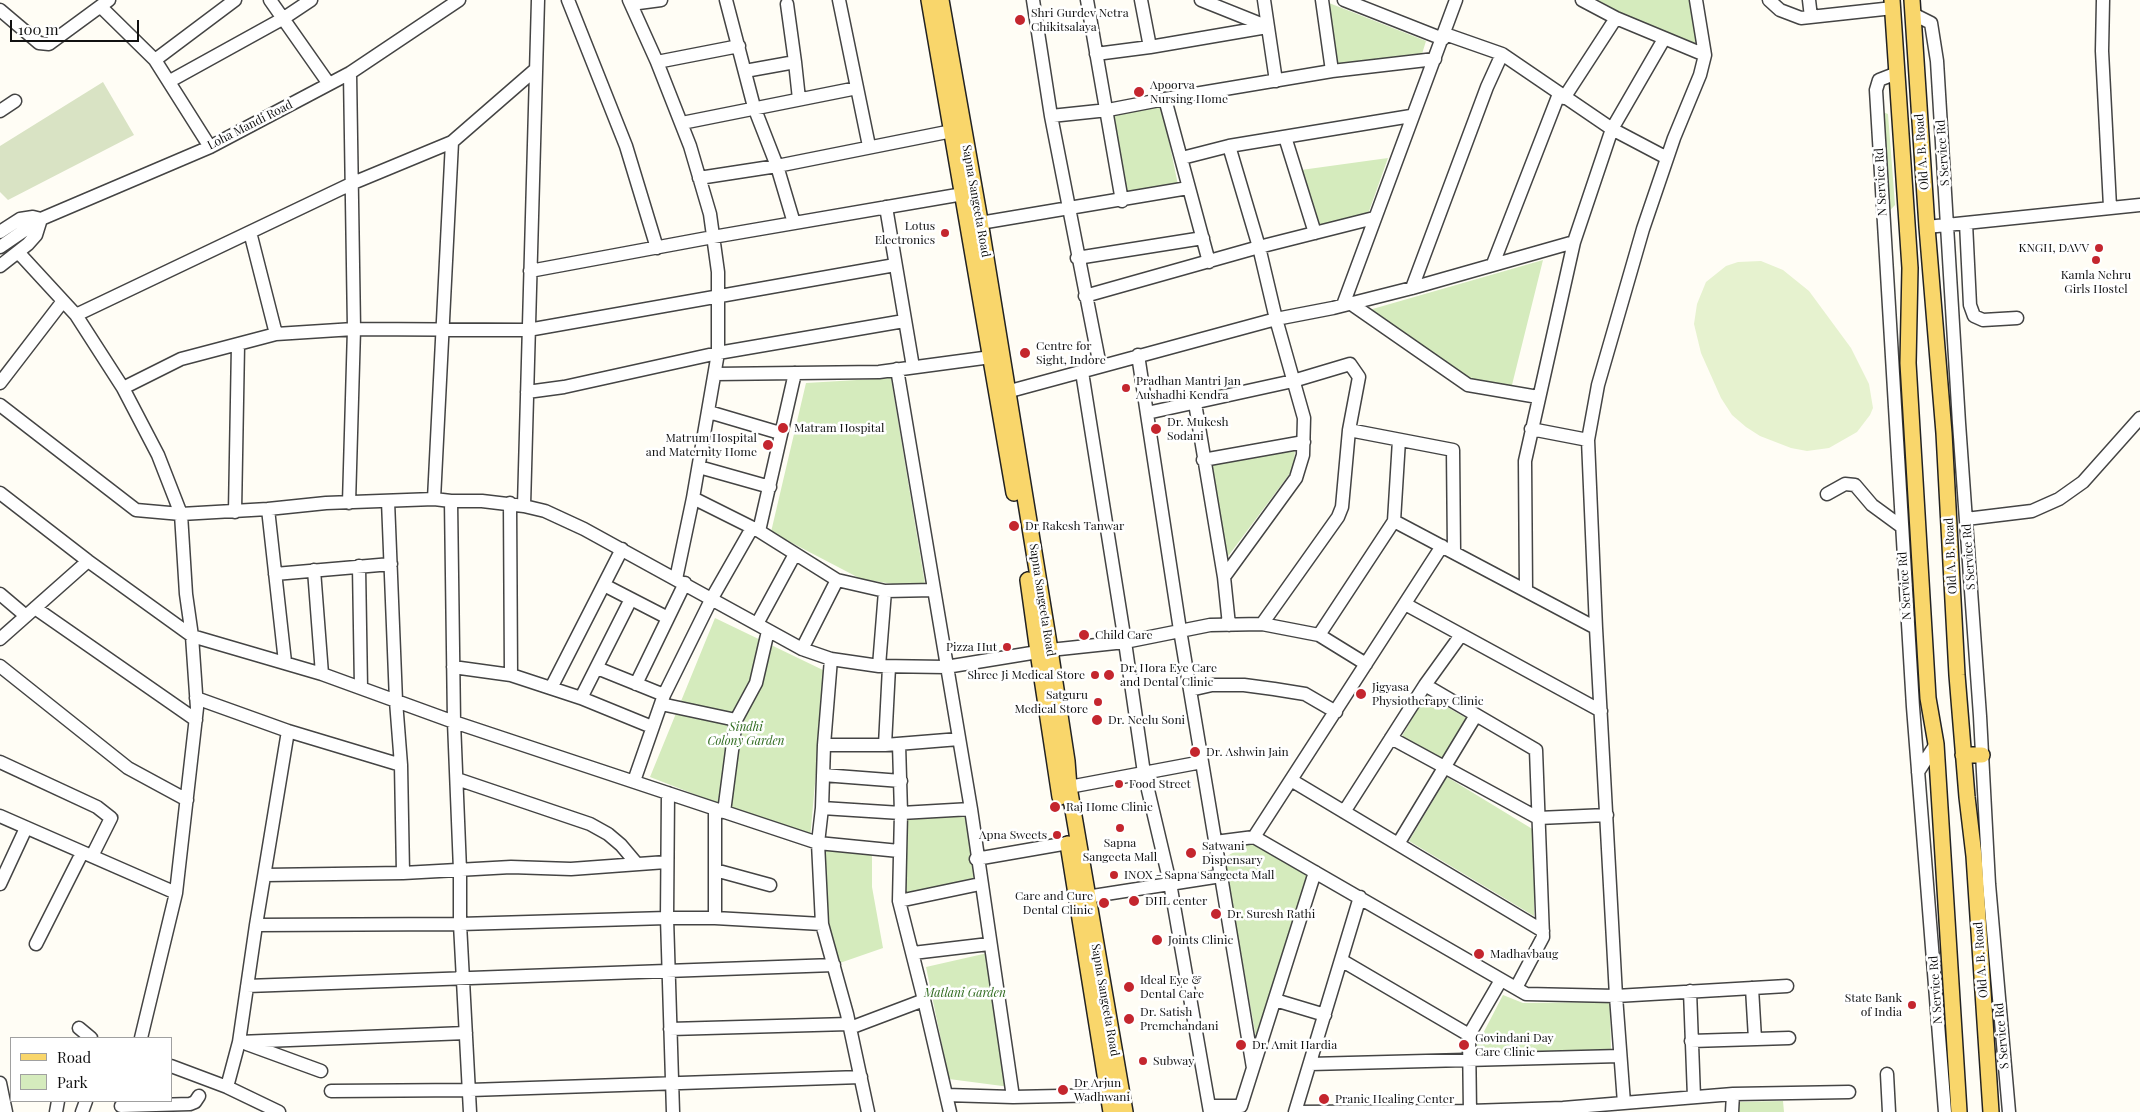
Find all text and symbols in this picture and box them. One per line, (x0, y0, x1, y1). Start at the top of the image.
place label: Shri Gurdev Netra Chikitsalaya (1031, 6, 1129, 34)
scale bar (12, 10, 141, 42)
marker: Shri Gurdev Netra Chikitsalaya (1013, 13, 1027, 27)
text: 100 m (18, 19, 59, 39)
place label: Apoorva Nursing Home (1150, 78, 1228, 106)
marker: Apoorva Nursing Home (1132, 85, 1146, 99)
street label: Loha Mandi Road (205, 97, 295, 153)
street label: Old A. B. Road (1912, 113, 1932, 191)
street label: S Service Rd (1934, 119, 1952, 187)
street label: Sapna Sangeeta Road (959, 144, 993, 258)
street label: N Service Rd (1872, 147, 1890, 217)
place label: Lotus Electronics (875, 219, 935, 247)
marker: Lotus Electronics (939, 227, 951, 239)
place label: KNGH, DAVV (2019, 241, 2089, 255)
marker: KNGH, DAVV (2093, 242, 2105, 254)
marker: Kamla Nehru Girls Hostel (2090, 254, 2102, 266)
place label: Kamla Nehru Girls Hostel (2061, 268, 2131, 296)
place label: Centre for Sight, Indore (1036, 339, 1106, 367)
marker: Centre for Sight, Indore (1018, 346, 1032, 360)
place label: Pradhan Mantri Jan Aushadhi Kendra (1136, 374, 1241, 402)
marker: Pradhan Mantri Jan Aushadhi Kendra (1120, 382, 1132, 394)
place label: Dr. Mukesh Sodani (1167, 415, 1229, 443)
marker: Matram Hospital (776, 421, 790, 435)
place label: Matram Hospital (794, 421, 885, 435)
marker: Dr. Mukesh Sodani (1149, 422, 1163, 436)
place label: Matrum Hospital and Maternity Home (646, 431, 757, 459)
marker: Matrum Hospital and Maternity Home (761, 438, 775, 452)
street label: Old A. B. Road (1942, 517, 1960, 595)
marker: Dr Rakesh Tanwar (1007, 519, 1021, 533)
place label: Dr Rakesh Tanwar (1025, 519, 1124, 533)
street label: S Service Rd (1960, 523, 1978, 591)
street label: Sapna Sangeeta Road (1026, 543, 1058, 657)
street label: N Service Rd (1895, 551, 1915, 621)
marker: Child Care (1077, 628, 1091, 642)
place label: Child Care (1095, 628, 1153, 642)
place label: Pizza Hut (946, 640, 997, 654)
marker: Pizza Hut (1001, 641, 1013, 653)
place label: Dr. Hora Eye Care and Dental Clinic (1120, 661, 1217, 689)
place label: Shree Ji Medical Store (967, 668, 1085, 682)
marker: Dr. Hora Eye Care and Dental Clinic (1102, 668, 1116, 682)
marker: Shree Ji Medical Store (1089, 669, 1101, 681)
place label: Jigyasa Physiotherapy Clinic (1372, 680, 1484, 708)
marker: Jigyasa Physiotherapy Clinic (1354, 687, 1368, 701)
place label: Satguru Medical Store (1015, 688, 1088, 716)
marker: Satguru Medical Store (1092, 696, 1104, 708)
marker: Dr. Neelu Soni (1090, 713, 1104, 727)
place label: Dr. Neelu Soni (1108, 713, 1185, 727)
park label: Sindhi Colony Garden (707, 720, 785, 748)
marker: Dr. Ashwin Jain (1188, 745, 1202, 759)
place label: Dr. Ashwin Jain (1206, 745, 1289, 759)
place label: Food Street (1129, 777, 1191, 791)
marker: Food Street (1113, 778, 1125, 790)
marker: Raj Home Clinic (1048, 800, 1062, 814)
place label: Raj Home Clinic (1066, 800, 1153, 814)
marker: Sapna Sangeeta Mall (1114, 822, 1126, 834)
place label: Apna Sweets (979, 828, 1047, 842)
marker: Apna Sweets (1051, 829, 1063, 841)
place label: Sapna Sangeeta Mall (1083, 836, 1157, 864)
place label: Satwani Dispensary (1202, 839, 1262, 867)
marker: Satwani Dispensary (1184, 846, 1198, 860)
place label: INOX - Sapna Sangeeta Mall (1124, 868, 1274, 882)
marker: INOX - Sapna Sangeeta Mall (1108, 869, 1120, 881)
place label: Care and Cure Dental Clinic (1015, 889, 1093, 917)
marker: DHL center (1127, 894, 1141, 908)
place label: DHL center (1145, 894, 1207, 908)
marker: Care and Cure Dental Clinic (1097, 896, 1111, 910)
marker: Dr. Suresh Rathi (1209, 907, 1223, 921)
place label: Dr. Suresh Rathi (1227, 907, 1315, 921)
street label: Old A. B. Road (1971, 921, 1991, 999)
marker: Joints Clinic (1150, 933, 1164, 947)
place label: Joints Clinic (1168, 933, 1233, 947)
street label: Sapna Sangeeta Road (1088, 943, 1122, 1057)
marker: Madhavbaug (1472, 947, 1486, 961)
place label: Madhavbaug (1490, 947, 1558, 961)
street label: N Service Rd (1926, 955, 1946, 1025)
place label: Ideal Eye & Dental Care (1140, 973, 1204, 1001)
marker: Ideal Eye & Dental Care (1122, 980, 1136, 994)
park label: Matlani Garden (924, 986, 1006, 1000)
place label: State Bank of India (1845, 991, 1902, 1019)
marker: State Bank of India (1906, 999, 1918, 1011)
street label: S Service Rd (1992, 1002, 2012, 1070)
place label: Dr. Satish Premchandani (1140, 1005, 1219, 1033)
marker: Dr. Satish Premchandani (1122, 1012, 1136, 1026)
place label: Govindani Day Care Clinic (1475, 1031, 1554, 1059)
legend (10, 1037, 172, 1102)
marker: Dr. Amit Hardia (1234, 1038, 1248, 1052)
place label: Dr. Amit Hardia (1252, 1038, 1337, 1052)
marker: Govindani Day Care Clinic (1457, 1038, 1471, 1052)
text: Road (57, 1047, 91, 1067)
place label: Subway (1153, 1054, 1194, 1068)
marker: Subway (1137, 1055, 1149, 1067)
text: Park (57, 1072, 88, 1092)
place label: Dr Arjun Wadhwani (1074, 1076, 1130, 1104)
marker: Dr Arjun Wadhwani (1056, 1083, 1070, 1097)
marker: Pranic Healing Center (1317, 1092, 1331, 1106)
place label: Pranic Healing Center (1335, 1092, 1454, 1106)

